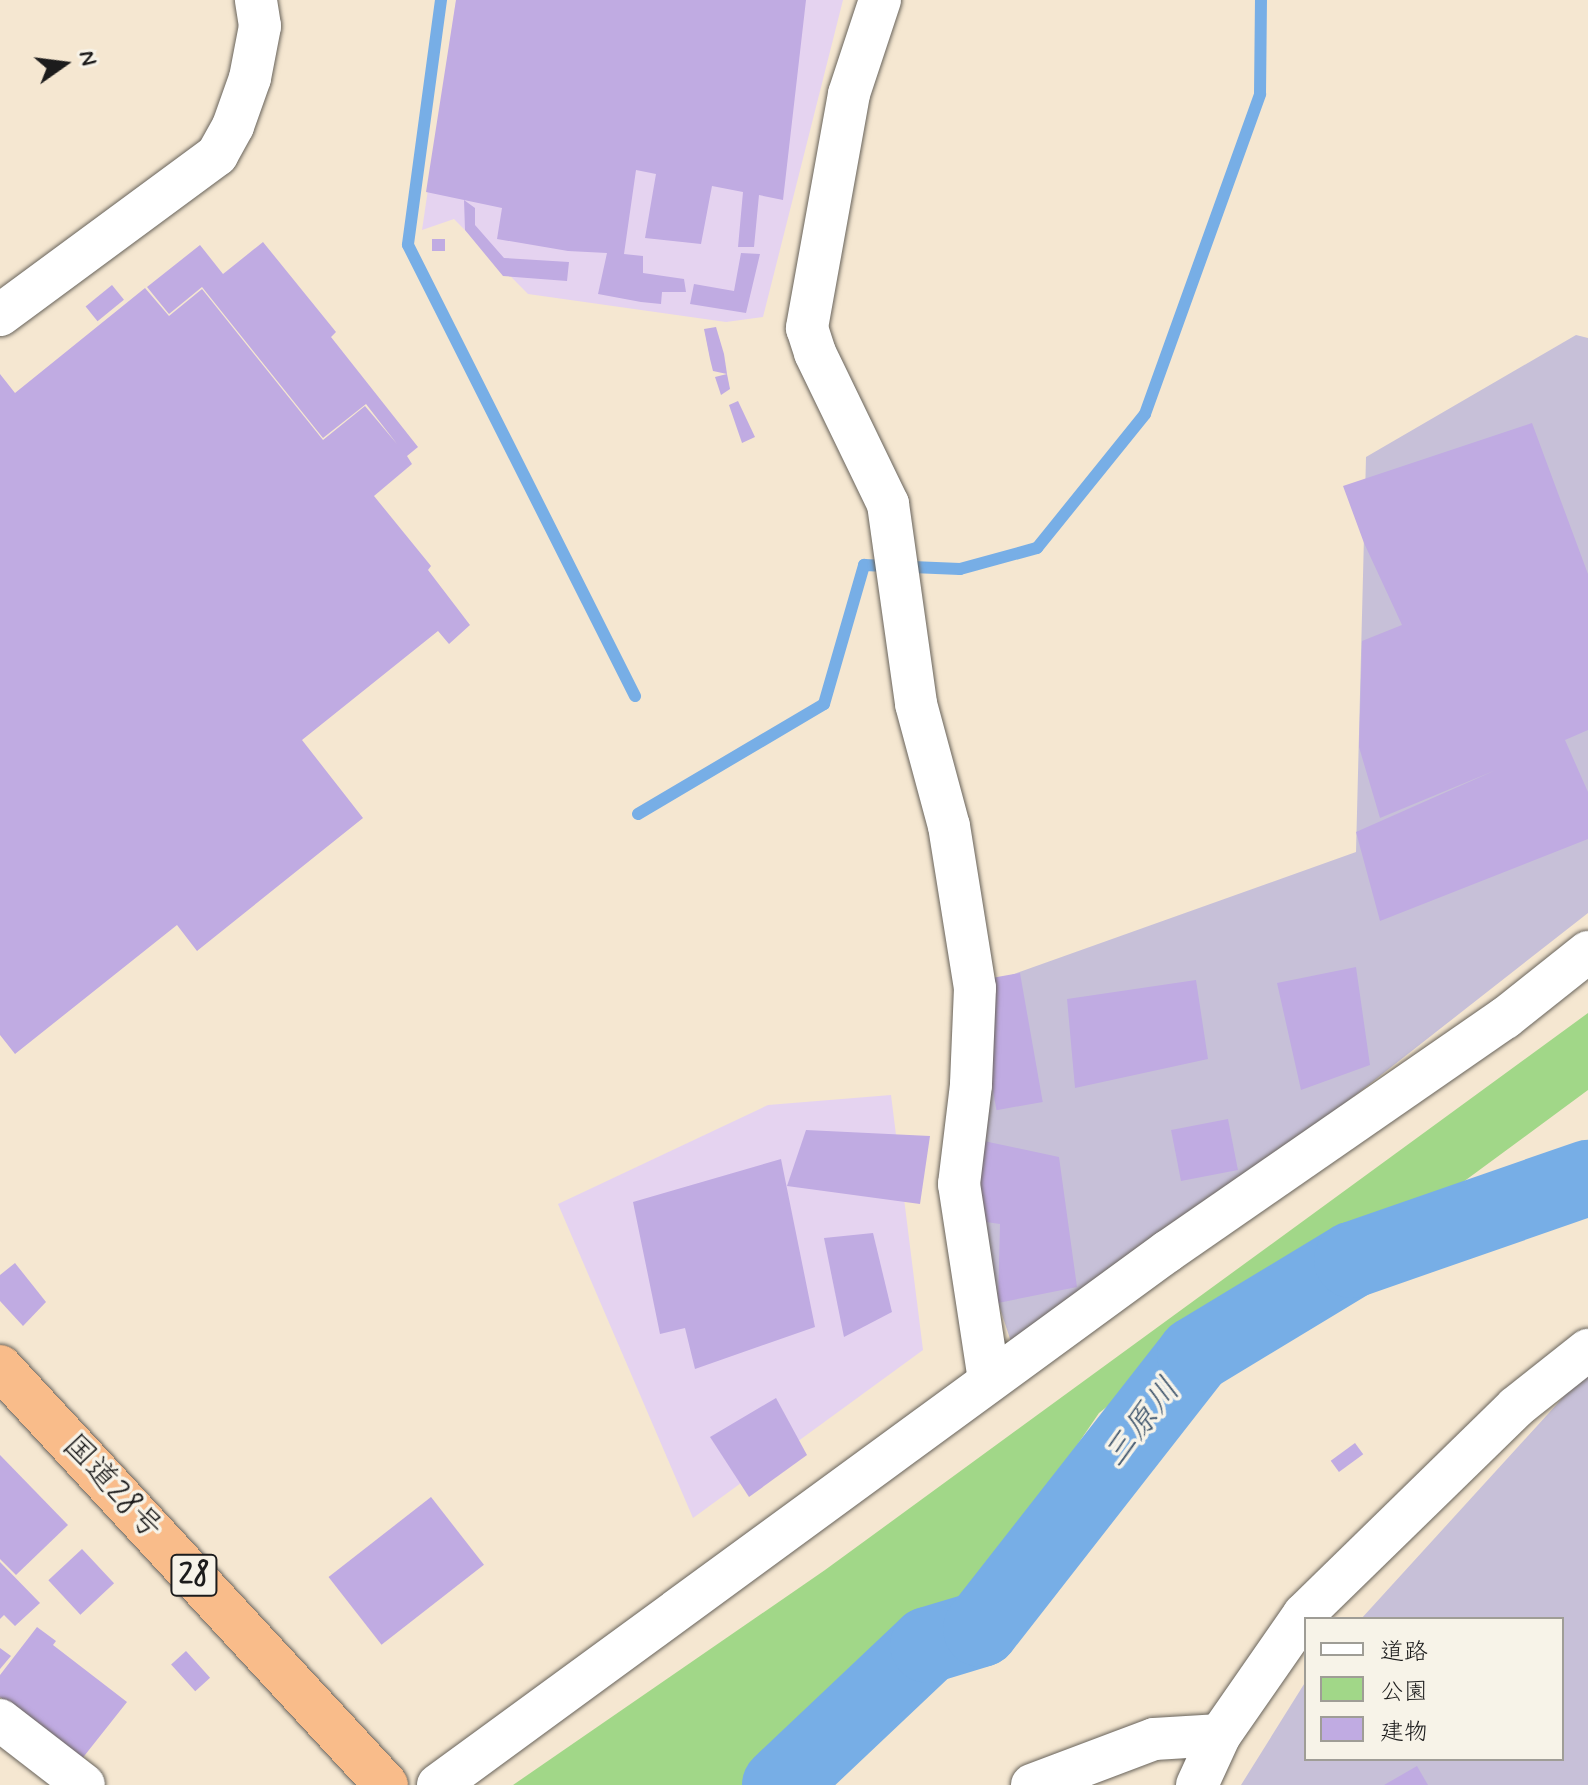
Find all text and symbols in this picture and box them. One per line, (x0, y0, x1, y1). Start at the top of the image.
north arrow (24, 24, 104, 104)
text: N (72, 48, 103, 69)
water label: 三原川 (1095, 1370, 1189, 1476)
street label: 国道28号 (54, 1427, 170, 1547)
road number: 28 (170, 1549, 218, 1601)
legend (1304, 1617, 1564, 1761)
text: 道路 (1380, 1637, 1428, 1668)
text: 公園 (1380, 1677, 1428, 1708)
text: 建物 (1380, 1717, 1428, 1748)

